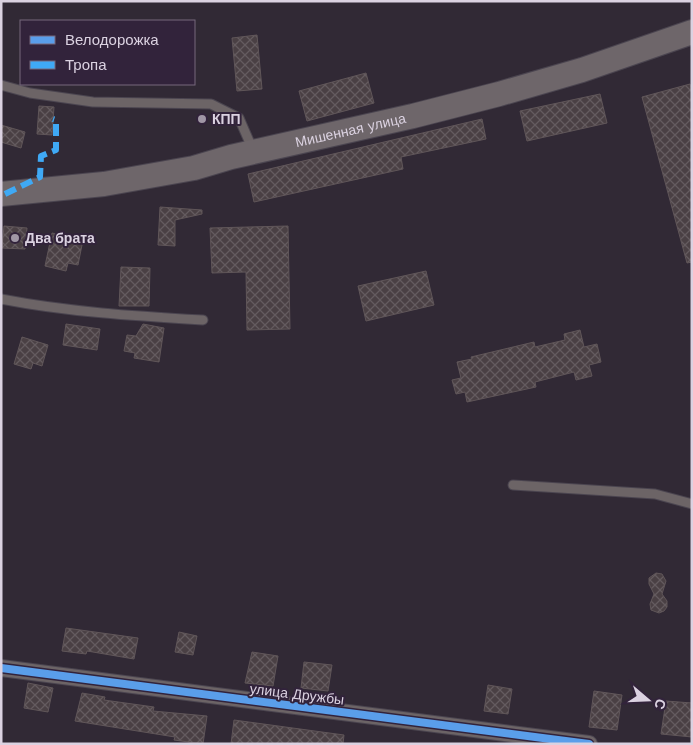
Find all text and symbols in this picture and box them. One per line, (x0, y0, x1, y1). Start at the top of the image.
legend (20, 20, 195, 85)
text: Велодорожка (65, 31, 159, 49)
text: Тропа (65, 56, 107, 74)
street label: Мишенная улица (294, 110, 407, 150)
place label: КПП (212, 111, 241, 127)
marker: КПП (196, 113, 208, 125)
place label: Два брата (25, 230, 95, 246)
marker: Два брата (9, 232, 21, 244)
north arrow (623, 675, 673, 725)
street label: улица Дружбы (249, 680, 345, 708)
text: С (651, 697, 670, 712)

